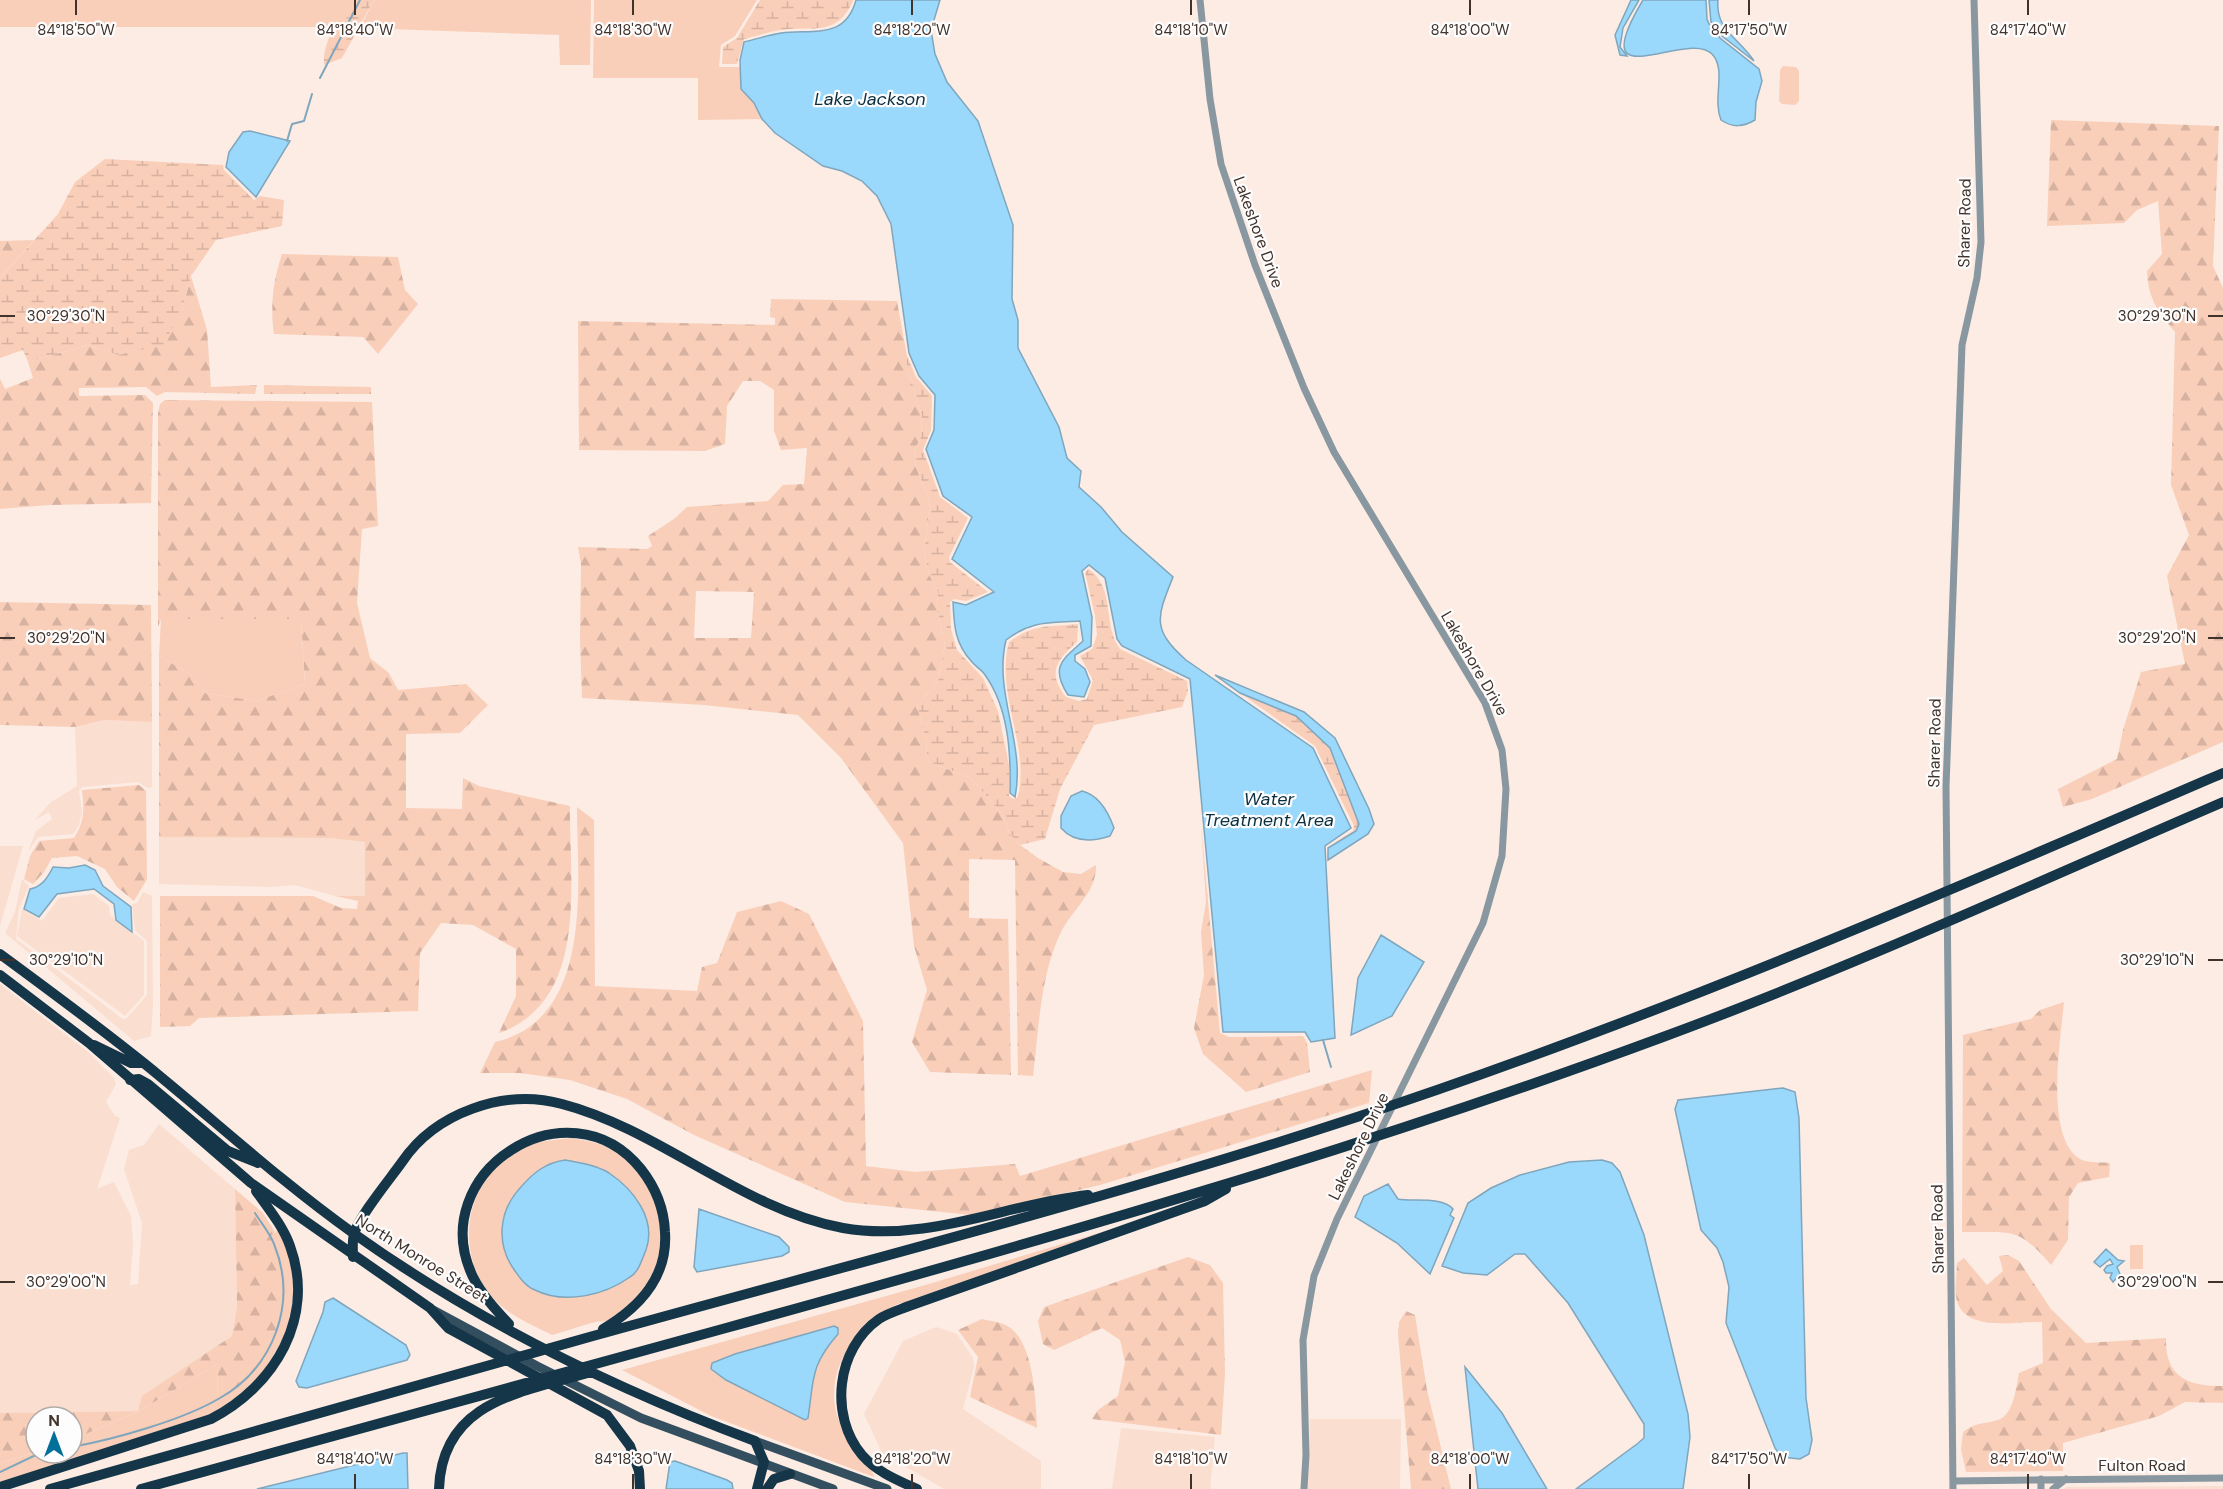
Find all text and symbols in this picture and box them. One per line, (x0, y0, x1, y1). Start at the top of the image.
text: 84°18'50"W (37, 20, 115, 40)
text: 84°18'40"W (316, 20, 394, 40)
text: 84°18'30"W (594, 20, 672, 40)
text: 84°18'20"W (873, 20, 951, 40)
text: 84°18'10"W (1154, 20, 1228, 40)
text: 84°18'00"W (1431, 20, 1510, 40)
text: 84°17'50"W (1711, 20, 1788, 40)
text: 84°17'40"W (1990, 20, 2067, 40)
water label: Lake Jackson (814, 87, 926, 111)
street label: Lakeshore Drive (1229, 173, 1288, 291)
street label: Sharer Road (1953, 178, 1976, 268)
text: 30°29'30"N (27, 306, 105, 326)
text: 30°29'30"N (2118, 306, 2196, 326)
street label: Lakeshore Drive (1436, 607, 1513, 719)
text: 30°29'20"N (27, 628, 105, 648)
text: 30°29'20"N (2118, 628, 2196, 648)
street label: Sharer Road (1923, 698, 1946, 788)
water label: Water Treatment Area (1204, 787, 1334, 832)
text: 30°29'10"N (29, 950, 103, 970)
text: 30°29'10"N (2120, 950, 2194, 970)
street label: Lakeshore Drive (1323, 1089, 1394, 1204)
street label: Sharer Road (1926, 1184, 1949, 1274)
street label: North Monroe Street (352, 1209, 492, 1308)
text: 30°29'00"N (26, 1272, 106, 1292)
text: 30°29'00"N (2117, 1272, 2197, 1292)
north arrow (24, 1405, 84, 1465)
text: N (48, 1410, 60, 1431)
text: 84°18'40"W (316, 1449, 394, 1469)
text: 84°18'30"W (594, 1449, 672, 1469)
text: 84°18'20"W (873, 1449, 951, 1469)
text: 84°18'10"W (1154, 1449, 1228, 1469)
text: 84°18'00"W (1431, 1449, 1510, 1469)
text: 84°17'50"W (1711, 1449, 1788, 1469)
text: 84°17'40"W (1990, 1449, 2067, 1469)
street label: Fulton Road (2098, 1455, 2186, 1476)

